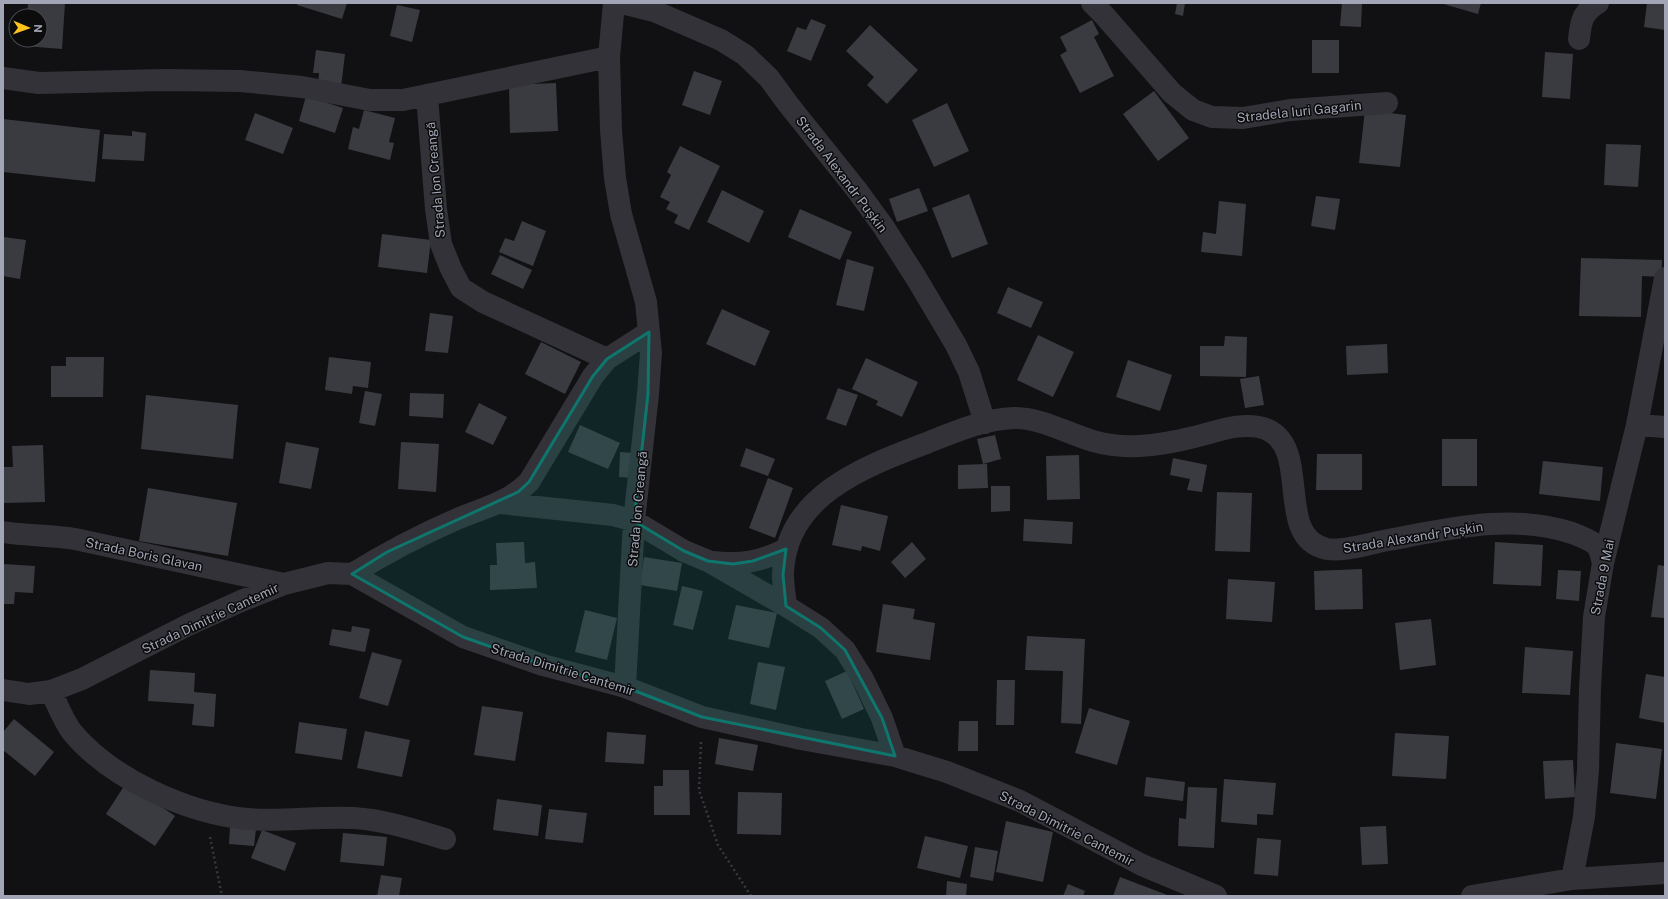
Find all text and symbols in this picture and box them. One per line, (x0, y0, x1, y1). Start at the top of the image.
north arrow (8, 8, 48, 48)
text: N (32, 24, 44, 33)
street label: Stradela Iuri Gagarin (1236, 97, 1362, 126)
street label: Strada Alexandr Pușkin (793, 113, 890, 235)
street label: Strada Ion Creangă (423, 121, 448, 239)
street label: Strada Ion Creangă (625, 450, 650, 568)
street label: Strada Alexandr Pușkin (1342, 519, 1484, 556)
street label: Strada Boris Glavan (84, 535, 204, 574)
street label: Strada 9 Mai (1588, 538, 1617, 616)
street label: Strada Dimitrie Cantemir (139, 580, 281, 657)
street label: Strada Dimitrie Cantemir (489, 640, 636, 698)
street label: Strada Dimitrie Cantemir (997, 788, 1137, 869)

